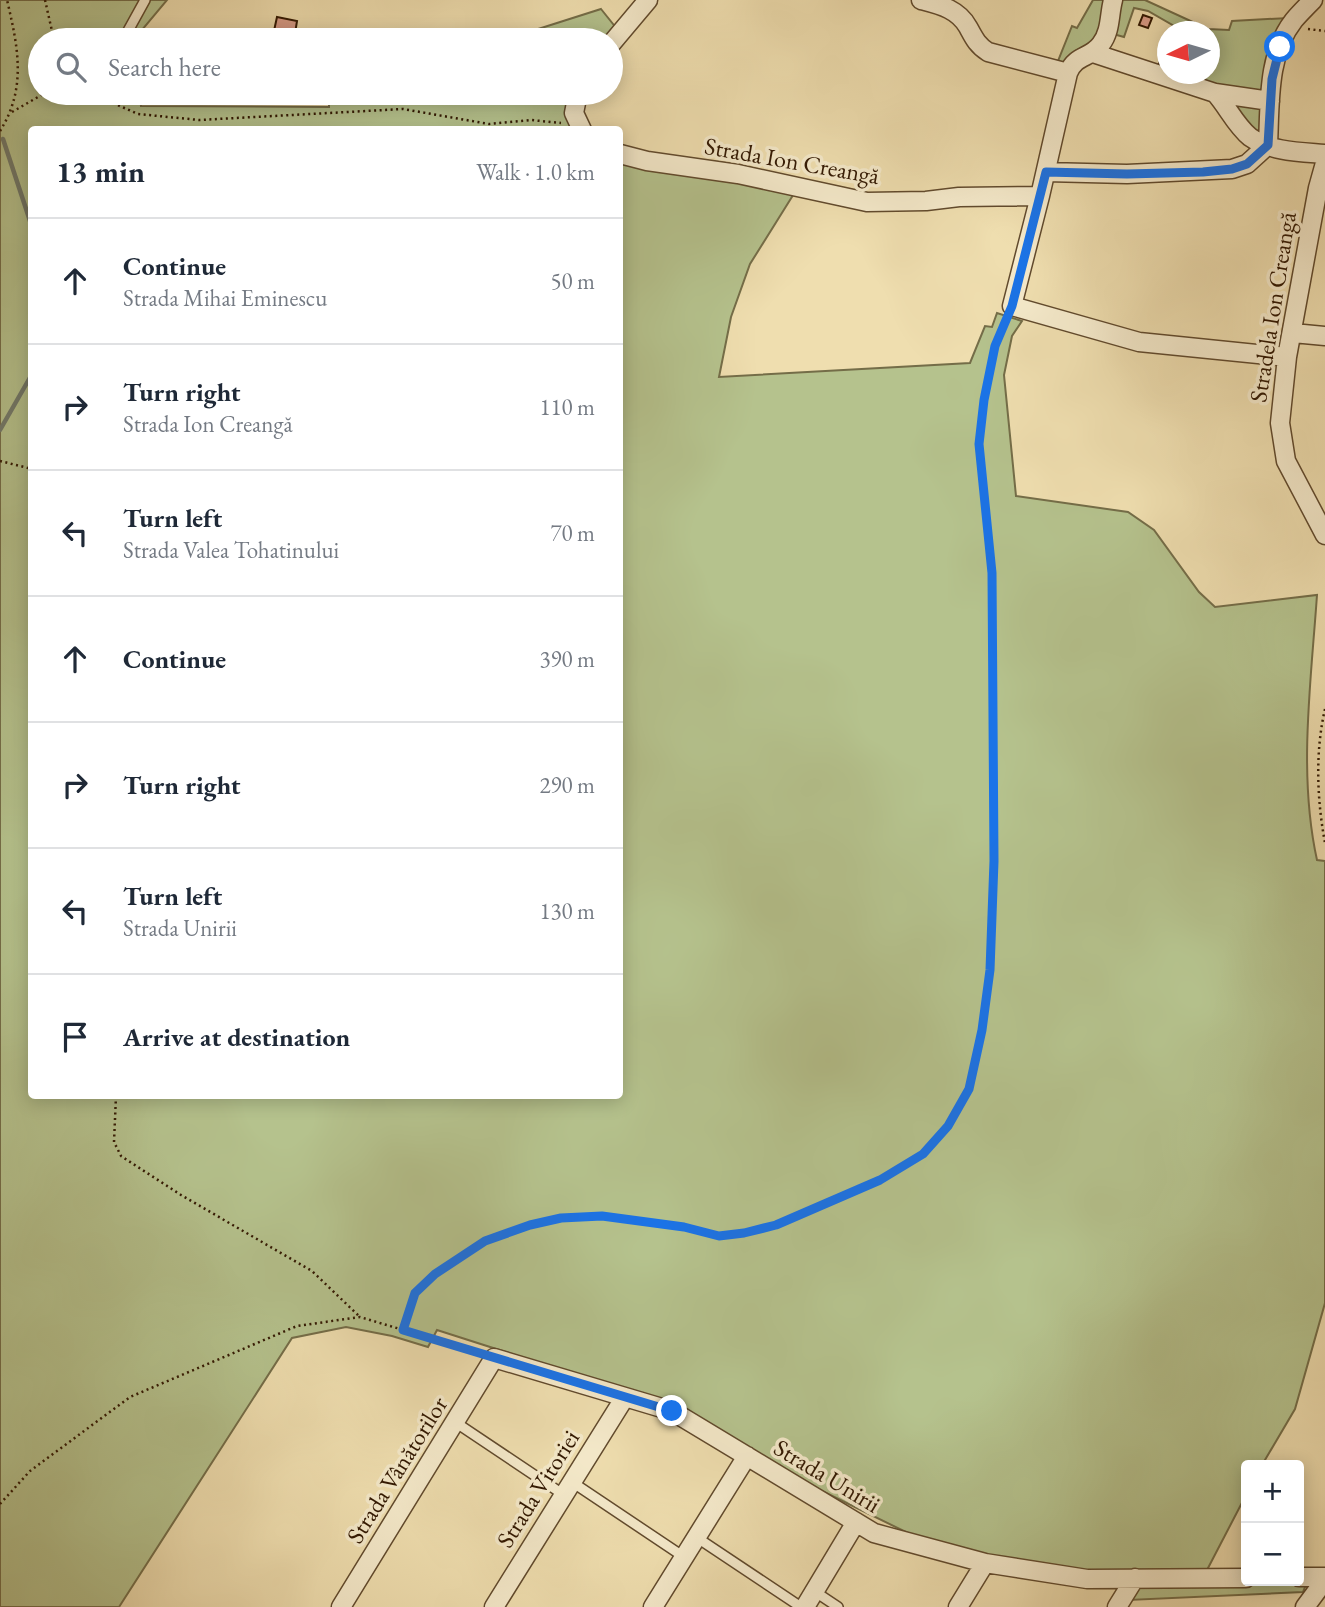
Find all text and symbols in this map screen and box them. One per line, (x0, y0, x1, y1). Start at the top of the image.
north arrow (1157, 21, 1220, 84)
search box (28, 28, 623, 105)
route start (1264, 31, 1295, 62)
icon: search (52, 48, 90, 86)
text: Search here (108, 50, 221, 84)
street label: Strada Ion Creangă (702, 130, 882, 191)
text: 13 min (56, 152, 145, 191)
text: Walk · 1.0 km (476, 157, 595, 187)
street label: Stradela Ion Creangă (1242, 209, 1303, 404)
text: Continue (123, 249, 226, 283)
icon: ahead (56, 262, 94, 300)
text: 50 m (550, 266, 595, 296)
text: Strada Mihai Eminescu (123, 283, 327, 313)
text: Turn right (123, 375, 241, 409)
icon: right (56, 388, 94, 426)
text: 110 m (539, 392, 595, 422)
text: Strada Ion Creangă (123, 409, 293, 439)
text: Turn left (123, 501, 222, 535)
icon: left (56, 514, 94, 552)
text: 70 m (550, 518, 595, 548)
text: Strada Valea Tohatinului (123, 535, 339, 565)
icon: ahead (56, 640, 94, 678)
text: Continue (123, 642, 226, 676)
text: 390 m (539, 644, 595, 674)
icon: right (56, 766, 94, 804)
text: Turn right (123, 768, 241, 802)
text: 290 m (539, 770, 595, 800)
text: Turn left (123, 879, 222, 913)
icon: left (56, 892, 94, 930)
text: 130 m (539, 896, 595, 926)
text: Strada Unirii (123, 913, 237, 943)
icon: arrive (56, 1018, 94, 1056)
text: Arrive at destination (123, 1020, 350, 1054)
street label: Strada Vânătorilor (339, 1391, 454, 1549)
route end (656, 1395, 687, 1426)
street label: Strada Vitoriei (489, 1424, 586, 1553)
street label: Strada Unirii (768, 1432, 886, 1520)
map controls (1241, 1460, 1304, 1586)
button: + (1241, 1460, 1304, 1523)
button: − (1241, 1523, 1304, 1586)

